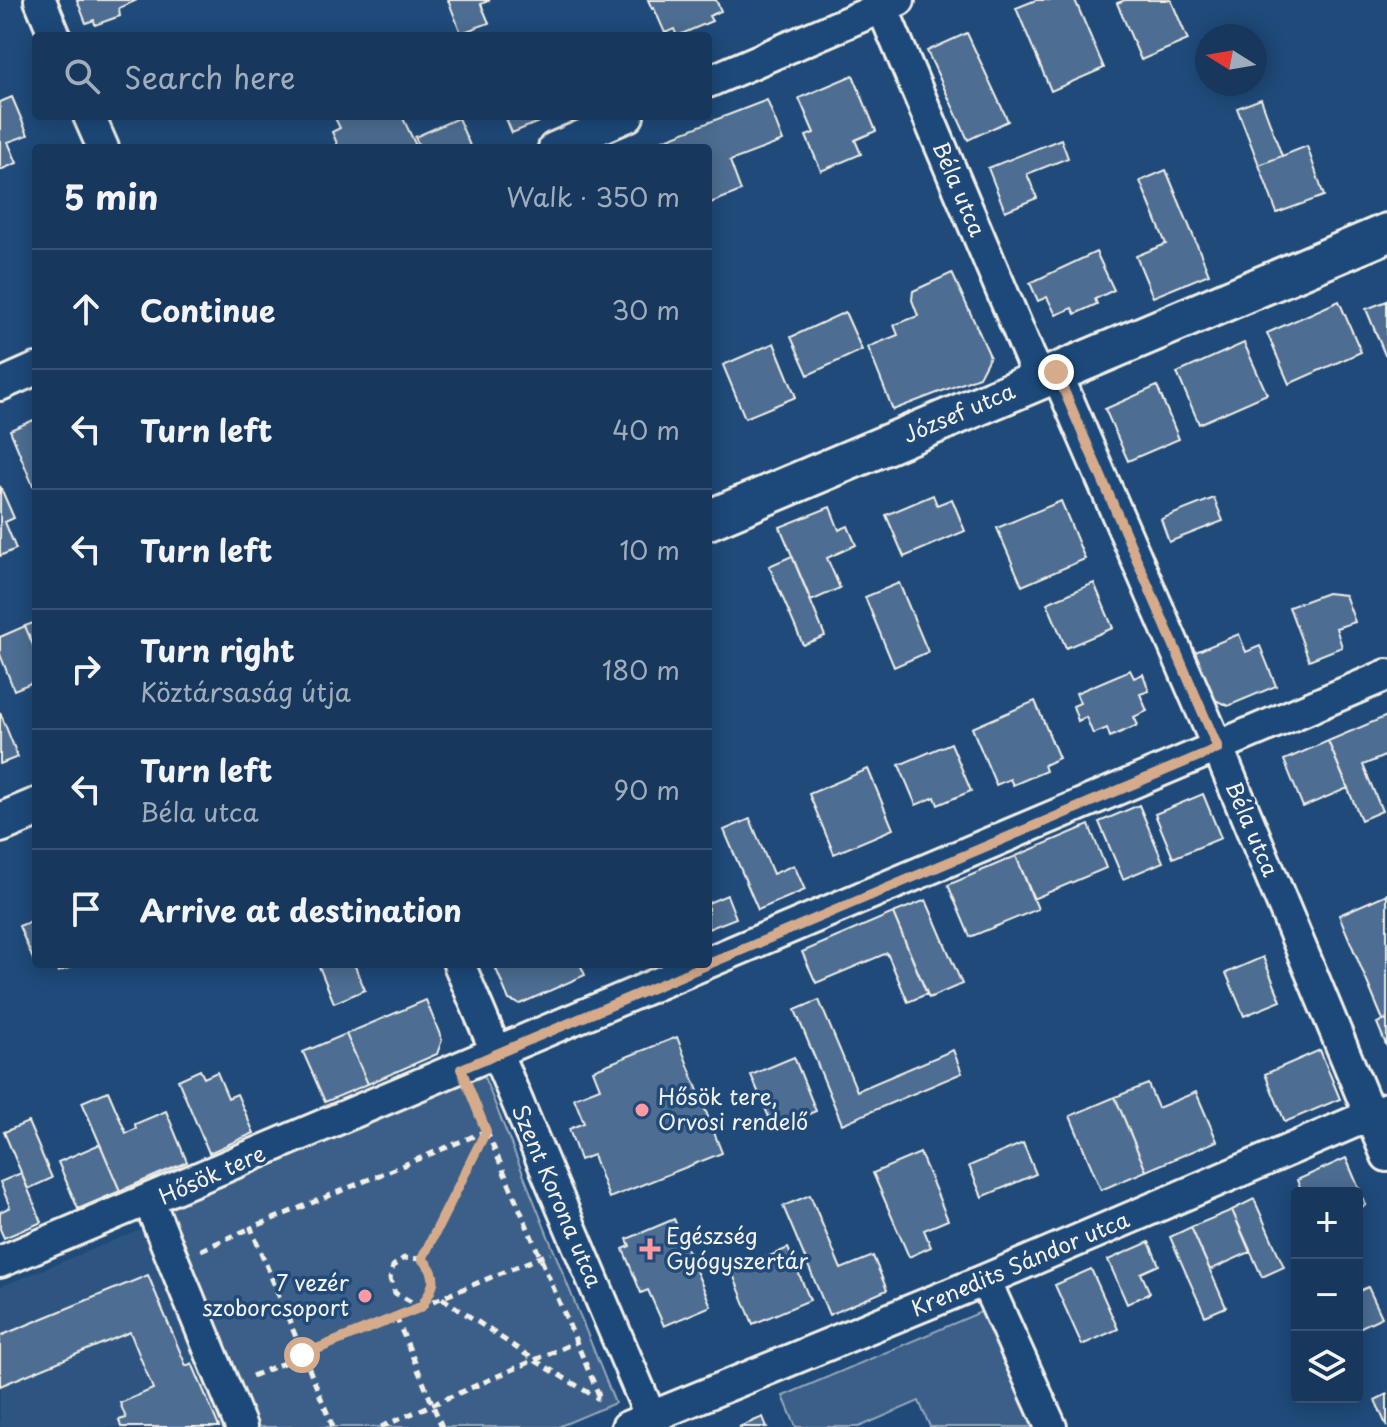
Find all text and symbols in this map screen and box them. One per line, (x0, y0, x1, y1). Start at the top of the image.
north arrow (1195, 24, 1267, 96)
search box (32, 32, 712, 120)
icon: search (60, 54, 104, 98)
text: Search here (124, 54, 296, 99)
street label: Béla utca (926, 136, 995, 241)
text: 5 min (64, 170, 158, 222)
text: Walk · 350 m (507, 177, 680, 216)
icon: ahead (64, 287, 108, 331)
text: Continue (140, 287, 275, 332)
text: 30 m (612, 290, 680, 329)
route end (1038, 354, 1074, 390)
street label: József utca (897, 373, 1020, 450)
icon: left (64, 407, 108, 451)
text: Turn left (140, 407, 272, 452)
text: 40 m (612, 410, 680, 449)
icon: left (64, 527, 108, 571)
text: Turn left (140, 527, 272, 572)
text: 10 m (619, 530, 680, 569)
text: Turn right (140, 627, 295, 672)
icon: right (64, 647, 108, 691)
text: 180 m (602, 650, 680, 689)
text: Köztársaság útja (140, 672, 351, 711)
text: Turn left (140, 747, 272, 792)
icon: left (64, 767, 108, 811)
text: 90 m (613, 770, 680, 809)
street label: Béla utca (1219, 776, 1288, 881)
text: Béla utca (140, 792, 259, 831)
icon: arrive (64, 887, 108, 931)
text: Arrive at destination (140, 887, 462, 932)
place label: Hősök tere, Orvosi rendelő (658, 1079, 808, 1137)
street label: Szent Korona utca (505, 1099, 612, 1292)
marker: Hősök tere, Orvosi rendelő (633, 1101, 651, 1119)
street label: Hősök tere (153, 1135, 270, 1212)
map controls (1291, 1187, 1363, 1403)
button: + (1291, 1187, 1363, 1259)
street label: Krenedits Sándor utca (905, 1202, 1134, 1324)
place label: Egészség Gyógyszertár (666, 1218, 808, 1276)
marker: Egészség Gyógyszertár (641, 1240, 659, 1258)
button: − (1291, 1259, 1363, 1331)
place label: 7 vezér szoborcsoport (202, 1265, 350, 1323)
marker: 7 vezér szoborcsoport (356, 1287, 374, 1305)
button: layers (1291, 1331, 1363, 1403)
route start (284, 1337, 320, 1373)

